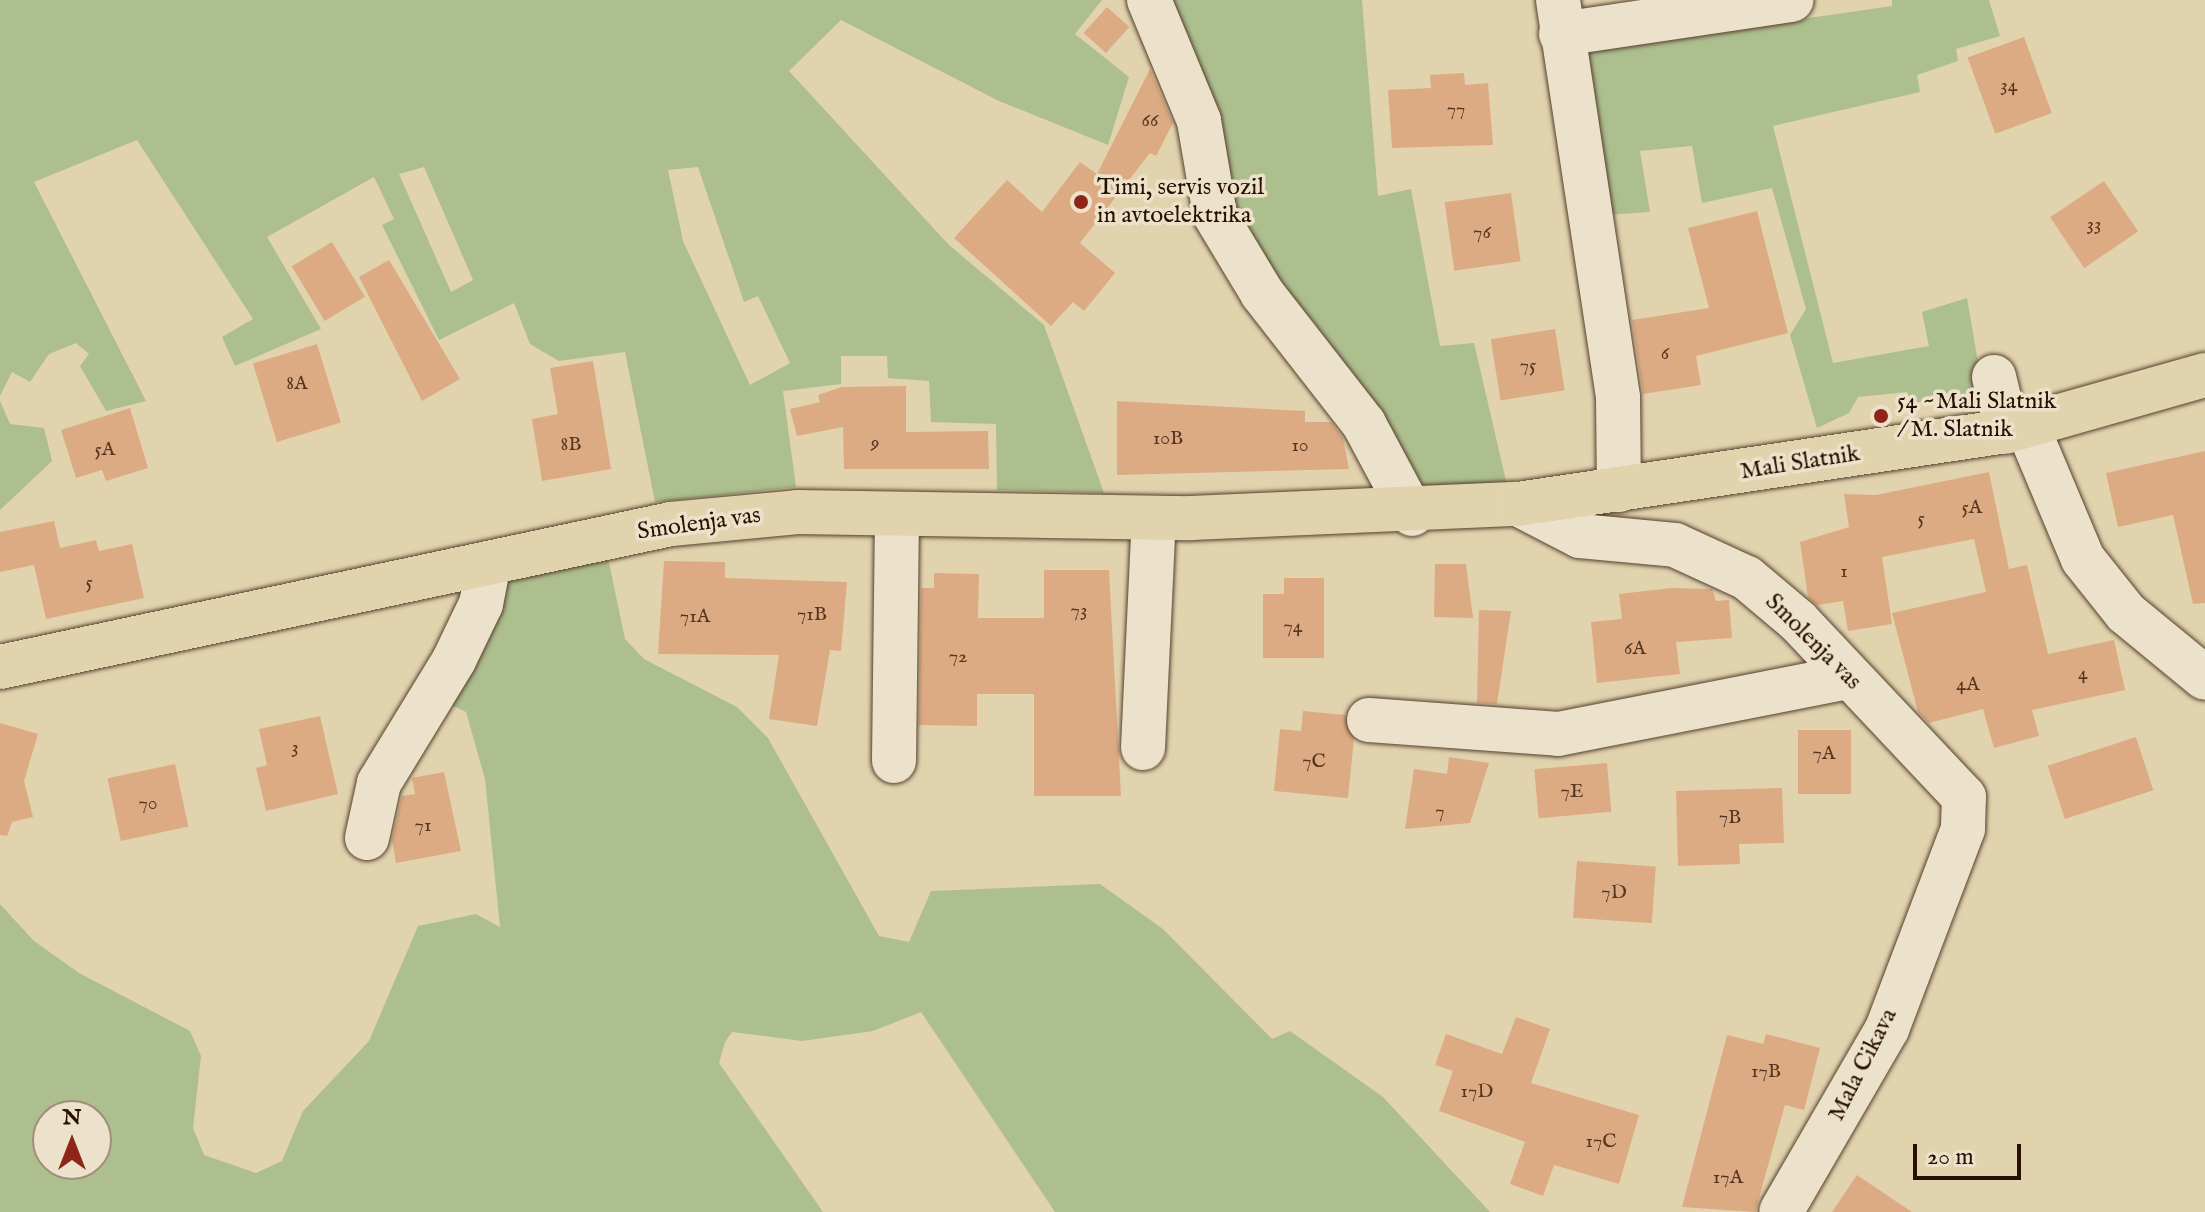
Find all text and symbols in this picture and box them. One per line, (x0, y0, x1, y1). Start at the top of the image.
house number: 34 (2000, 73, 2018, 97)
house number: 77 (1447, 97, 1465, 121)
house number: 66 (1142, 108, 1158, 132)
place label: Timi, servis vozil in avtoelektrika (1097, 174, 1264, 230)
marker: Timi, servis vozil in avtoelektrika (1072, 193, 1090, 211)
house number: 33 (2087, 212, 2101, 236)
house number: 76 (1473, 220, 1491, 244)
house number: 6 (1661, 341, 1669, 365)
house number: 75 (1520, 353, 1536, 377)
house number: 8A (286, 371, 308, 395)
place label: 54 ~Mali Slatnik / M. Slatnik (1897, 388, 2056, 444)
marker: 54 ~Mali Slatnik / M. Slatnik (1872, 407, 1890, 425)
house number: 10B (1153, 426, 1183, 450)
house number: 9 (871, 430, 879, 454)
house number: 8B (560, 432, 582, 456)
house number: 10 (1291, 433, 1309, 457)
house number: 5A (95, 437, 115, 461)
street label: Mali Slatnik (1738, 439, 1862, 487)
house number: 5A (1962, 495, 1982, 519)
street label: Smolenja vas (635, 501, 763, 547)
house number: 5 (1917, 506, 1925, 530)
house number: 1 (1840, 559, 1848, 583)
house number: 5 (85, 570, 93, 594)
street label: Smolenja vas (1759, 588, 1867, 696)
house number: 73 (1071, 598, 1087, 622)
house number: 71B (797, 602, 827, 626)
house number: 71A (680, 604, 710, 628)
house number: 74 (1283, 614, 1303, 638)
house number: 6A (1624, 636, 1646, 660)
house number: 72 (949, 644, 967, 668)
house number: 4 (2078, 661, 2088, 685)
house number: 4A (1956, 672, 1980, 696)
house number: 3 (291, 735, 299, 759)
house number: 7A (1813, 741, 1835, 765)
house number: 7C (1302, 749, 1326, 773)
house number: 7E (1560, 779, 1584, 803)
house number: 70 (138, 791, 158, 815)
house number: 7 (1435, 799, 1445, 823)
house number: 7B (1719, 805, 1741, 829)
house number: 71 (415, 813, 431, 837)
house number: 7D (1601, 880, 1627, 904)
street label: Mala Cikava (1822, 1004, 1904, 1126)
house number: 17B (1751, 1059, 1781, 1083)
house number: 17D (1461, 1079, 1493, 1103)
north arrow (32, 1100, 112, 1180)
text: N (62, 1104, 82, 1132)
scale bar (1917, 1128, 2025, 1178)
house number: 17C (1585, 1129, 1617, 1153)
text: 20 m (1927, 1142, 1974, 1173)
house number: 17A (1713, 1165, 1743, 1189)

